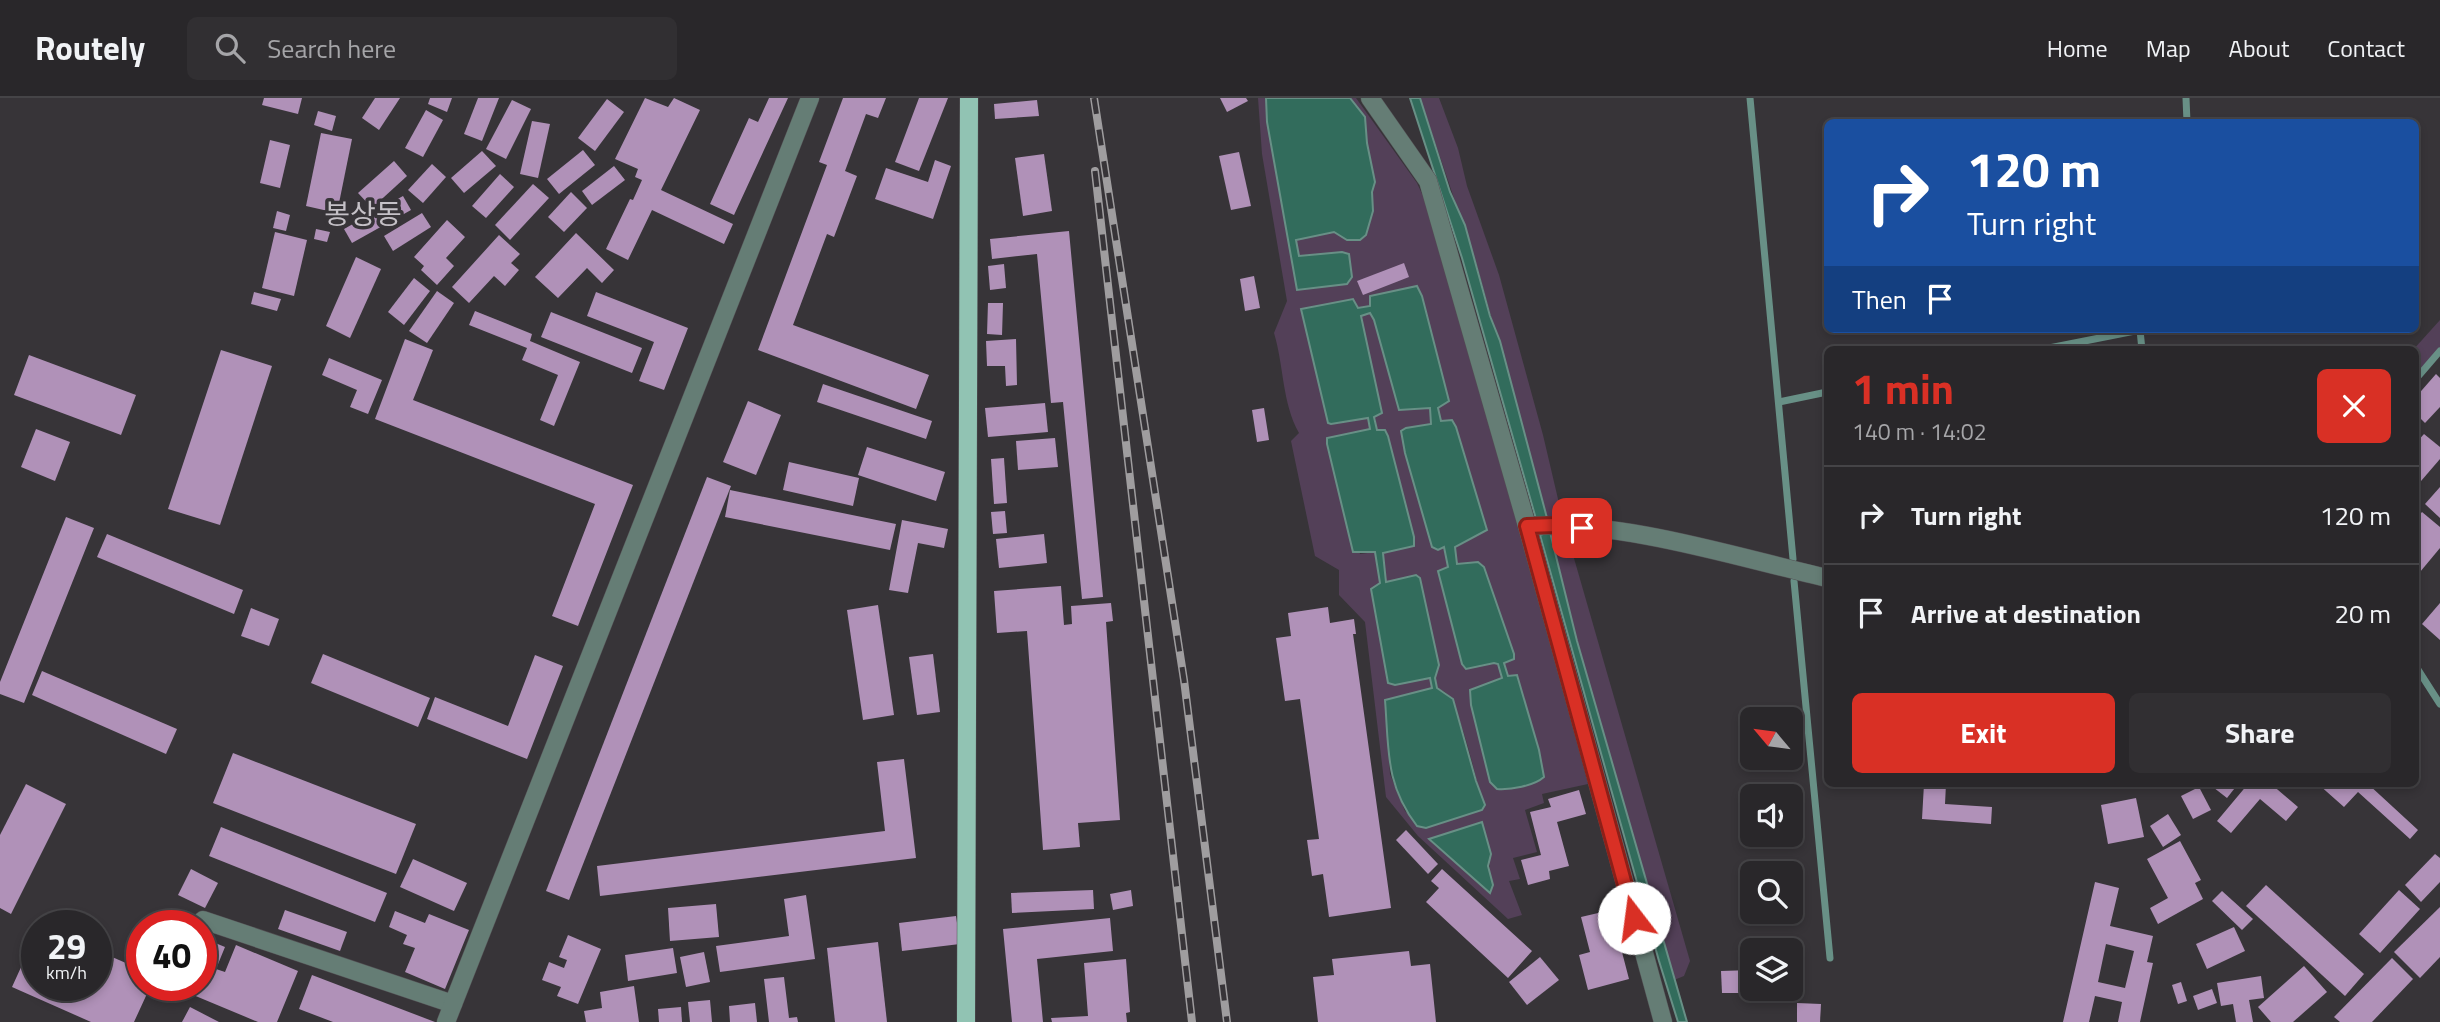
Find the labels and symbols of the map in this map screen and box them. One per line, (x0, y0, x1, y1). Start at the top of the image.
district label: 봉상동 (324, 192, 402, 235)
pin (1552, 498, 1612, 558)
north arrow (1740, 707, 1802, 770)
position arrow (1597, 881, 1671, 955)
speed limit sign: 40 (126, 910, 217, 1001)

